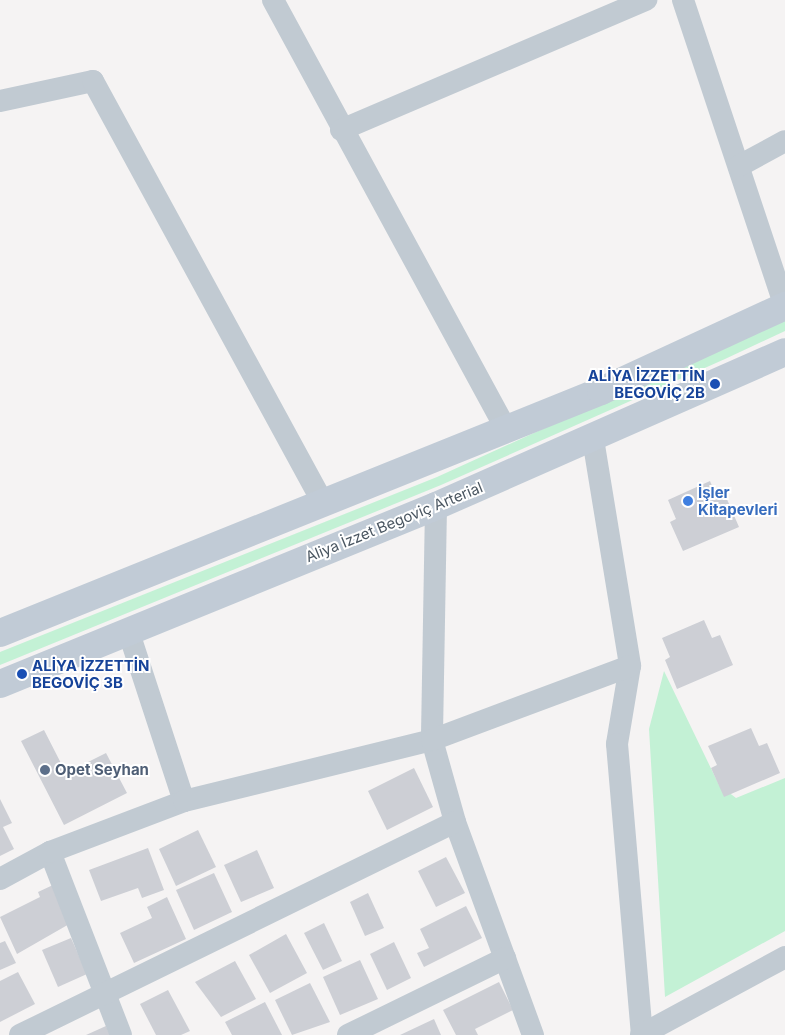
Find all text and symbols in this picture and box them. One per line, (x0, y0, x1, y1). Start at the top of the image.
place label: ALİYA İZZETTİN BEGOVİÇ 2B (588, 366, 705, 401)
marker: ALİYA İZZETTİN BEGOVİÇ 2B (709, 378, 721, 390)
street label: Aliya İzzet Begoviç Arterial (303, 478, 485, 566)
place label: İşler Kitapevleri (698, 483, 778, 518)
marker: İşler Kitapevleri (682, 495, 694, 507)
place label: ALİYA İZZETTİN BEGOVİÇ 3B (32, 656, 149, 691)
marker: ALİYA İZZETTİN BEGOVİÇ 3B (16, 668, 28, 680)
place label: Opet Seyhan (55, 761, 149, 779)
marker: Opet Seyhan (39, 764, 51, 776)

